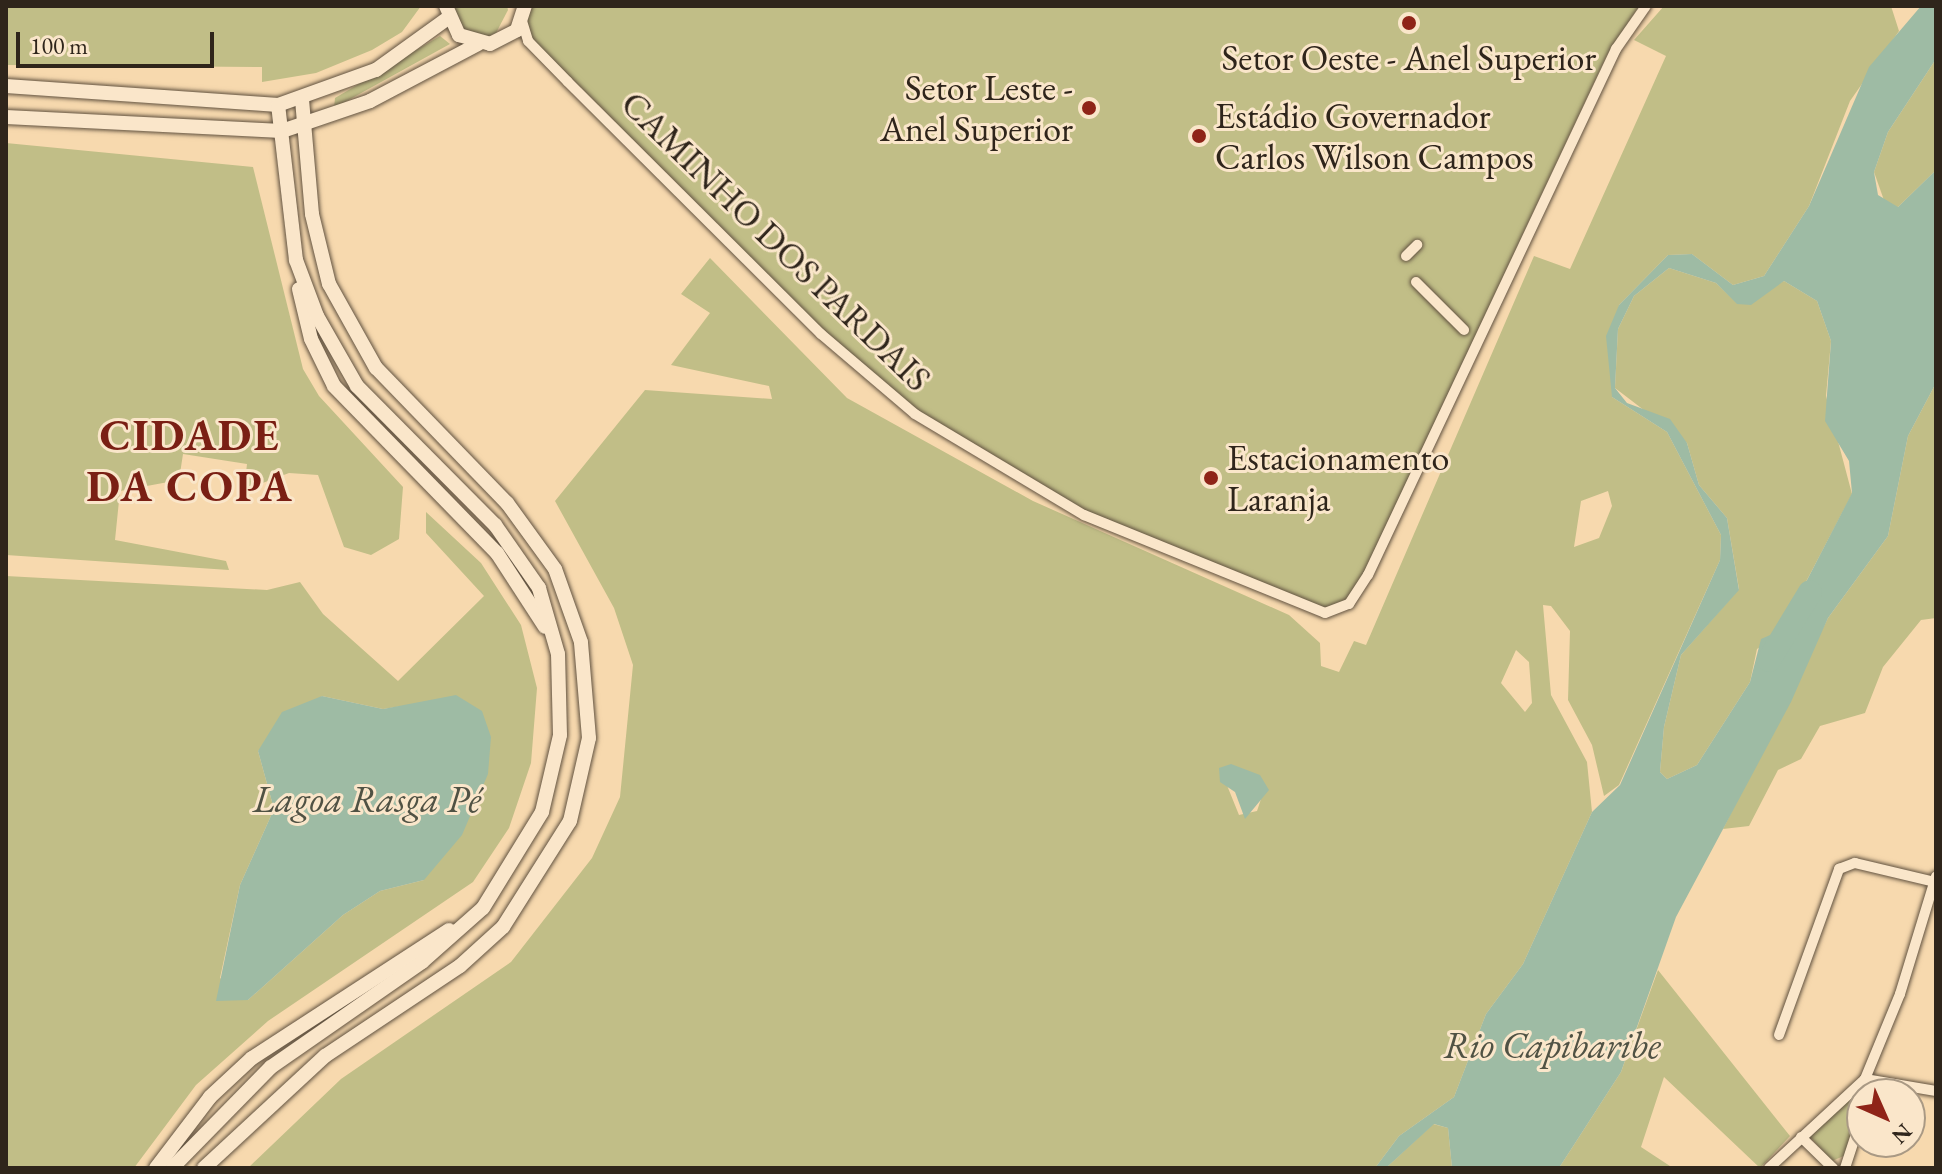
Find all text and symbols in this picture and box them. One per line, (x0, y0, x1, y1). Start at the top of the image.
marker: Setor Oeste - Anel Superior (1400, 14, 1418, 32)
scale bar (20, 16, 218, 66)
text: 100 m (30, 30, 88, 61)
place label: Setor Oeste - Anel Superior (1222, 36, 1596, 80)
place label: Setor Leste - Anel Superior (880, 65, 1073, 150)
street label: CAMINHO DOS PARDAIS (612, 82, 940, 400)
place label: Estádio Governador Carlos Wilson Campos (1215, 93, 1534, 178)
marker: Setor Leste - Anel Superior (1080, 99, 1098, 117)
marker: Estádio Governador Carlos Wilson Campos (1190, 127, 1208, 145)
district label: CIDADE DA COPA (86, 410, 294, 513)
place label: Estacionamento Laranja (1227, 435, 1449, 520)
marker: Estacionamento Laranja (1202, 469, 1220, 487)
water label: Lagoa Rasga Pé (253, 776, 481, 822)
water label: Rio Capibaribe (1443, 1022, 1661, 1068)
north arrow (1846, 1078, 1926, 1158)
text: N (1885, 1117, 1918, 1150)

